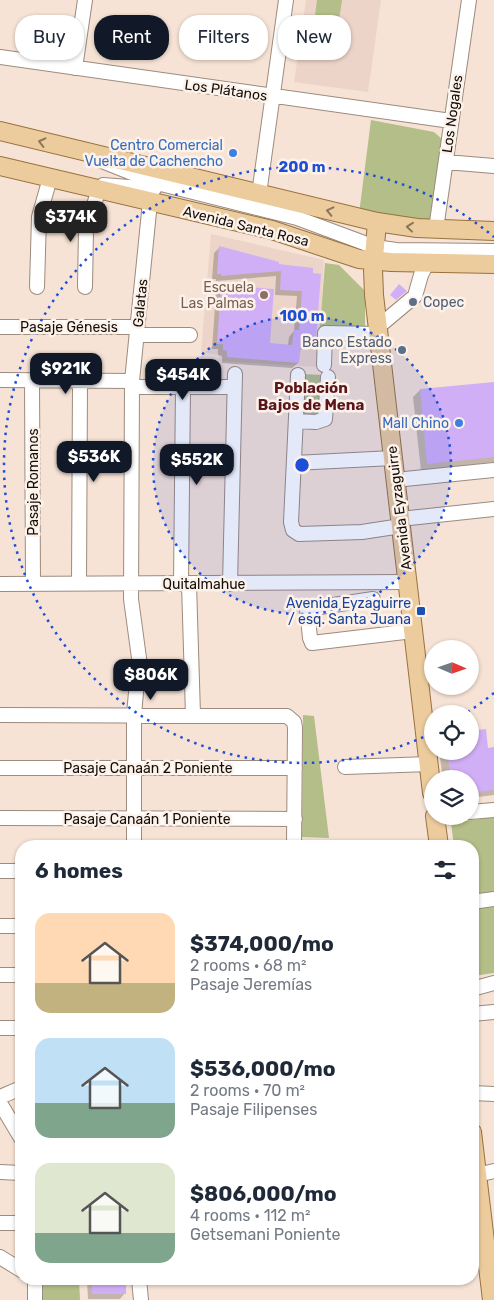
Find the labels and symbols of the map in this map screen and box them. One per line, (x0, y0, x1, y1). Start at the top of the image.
street label: Los Nogales (439, 74, 466, 154)
street label: Los Plátanos (184, 76, 268, 105)
one-way arrow (38, 137, 46, 147)
place label: Centro Comercial Vuelta de Cachencho (85, 137, 223, 170)
marker: Centro Comercial Vuelta de Cachencho (227, 147, 239, 159)
text: 200 m (278, 158, 326, 176)
pin: $374K (36, 200, 106, 243)
street label: Avenida Santa Rosa (181, 203, 311, 250)
one-way arrow (325, 206, 334, 217)
one-way arrow (406, 222, 414, 233)
street label: Galatas (130, 278, 151, 328)
place label: Escuela Las Palmas (181, 279, 254, 312)
marker: Escuela Las Palmas (258, 289, 270, 301)
place label: Copec (423, 294, 465, 311)
marker: Copec (407, 296, 419, 308)
text: 100 m (280, 307, 324, 325)
street label: Pasaje Génesis (20, 319, 118, 336)
place label: Banco Estado Express (302, 334, 392, 367)
marker: Banco Estado Express (396, 344, 408, 356)
pin: $921K (31, 352, 101, 395)
pin: $454K (148, 358, 218, 401)
district label: Población Bajos de Mena (258, 379, 364, 414)
place label: Mall Chino (382, 415, 449, 432)
marker: Mall Chino (453, 417, 465, 429)
street label: Pasaje Romanos (25, 428, 42, 536)
pin: $536K (59, 440, 129, 483)
pin: $552K (162, 444, 232, 486)
street label: Avenida Eyzaguirre (383, 445, 416, 571)
centre of rings (293, 456, 311, 474)
street label: Quitalmahue (163, 576, 246, 593)
place label: Avenida Eyzaguirre / esq. Santa Juana (286, 595, 411, 628)
marker: Avenida Eyzaguirre / esq. Santa Juana (415, 605, 427, 617)
north arrow (424, 640, 479, 695)
pin: $806K (116, 658, 186, 701)
street label: Pasaje Canaán 2 Poniente (63, 760, 233, 777)
street label: Pasaje Canaán 1 Poniente (63, 811, 231, 828)

